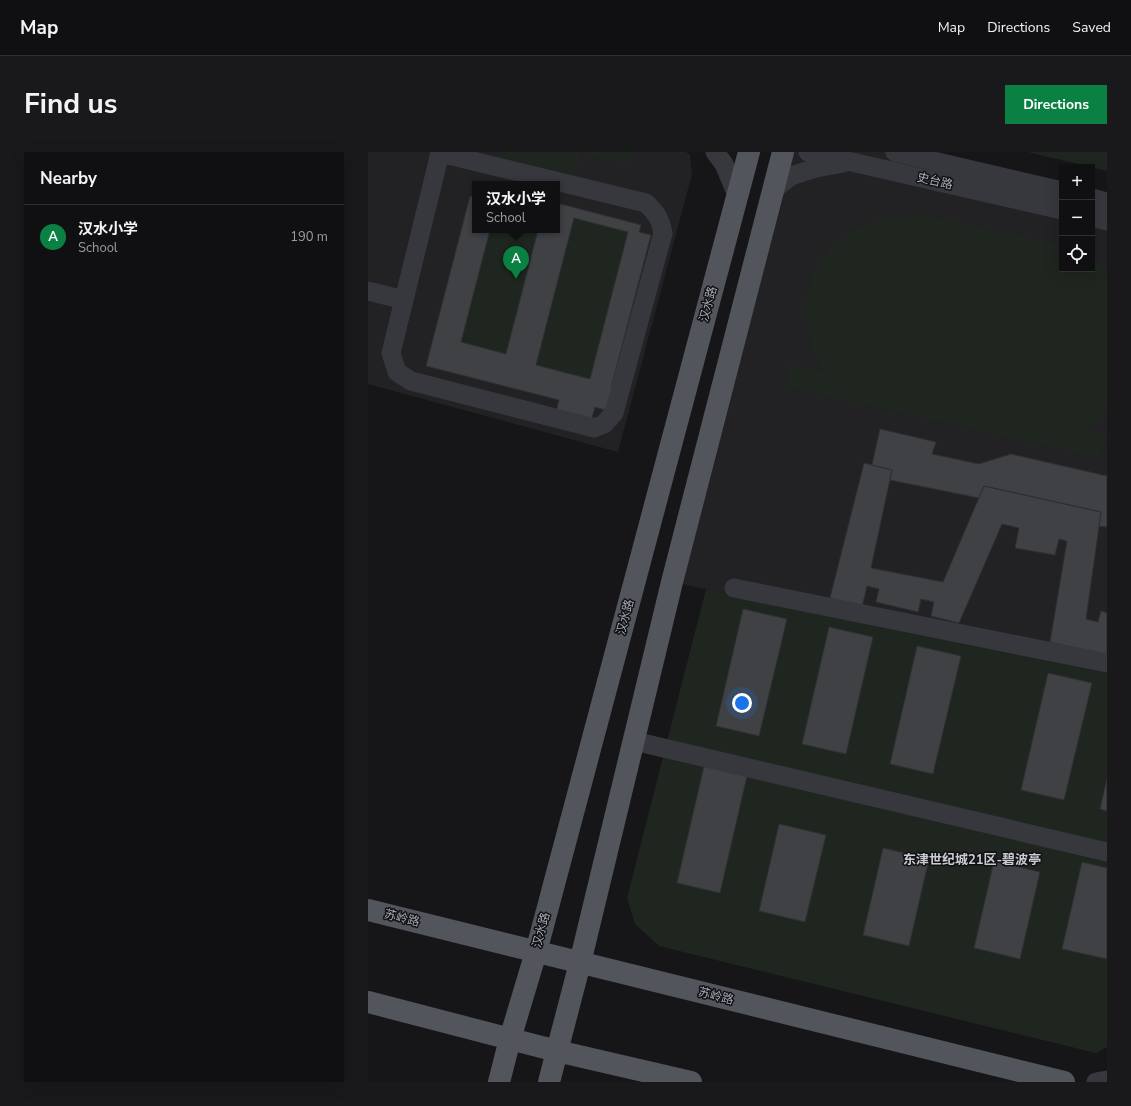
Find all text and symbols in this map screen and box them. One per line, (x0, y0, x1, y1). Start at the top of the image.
text: Map (20, 15, 58, 41)
text: Map (938, 18, 965, 37)
text: Directions (987, 18, 1050, 37)
text: Saved (1072, 18, 1111, 37)
text: Find us (24, 85, 118, 123)
button: Directions (1005, 85, 1107, 124)
map controls (1059, 164, 1095, 272)
button: + (1059, 164, 1095, 200)
text: Nearby (40, 167, 97, 190)
street label: 史台路 (916, 169, 954, 193)
popup (472, 181, 560, 233)
text: 汉水小学 (486, 189, 546, 209)
button: − (1059, 200, 1095, 236)
text: School (486, 209, 526, 227)
text: 汉水小学 (78, 219, 138, 239)
text: A (48, 228, 58, 246)
text: 190 m (290, 228, 328, 246)
button: locate (1059, 236, 1095, 272)
text: School (78, 239, 118, 257)
pin: A (503, 246, 529, 279)
street label: 汉水路 (696, 285, 720, 323)
street label: 汉水路 (613, 598, 637, 636)
your location (732, 693, 752, 713)
district label: 东津世纪城21区-碧波亭 (903, 851, 1041, 869)
street label: 苏岭路 (383, 906, 421, 930)
street label: 汉水路 (529, 911, 553, 949)
street label: 苏岭路 (697, 984, 735, 1008)

